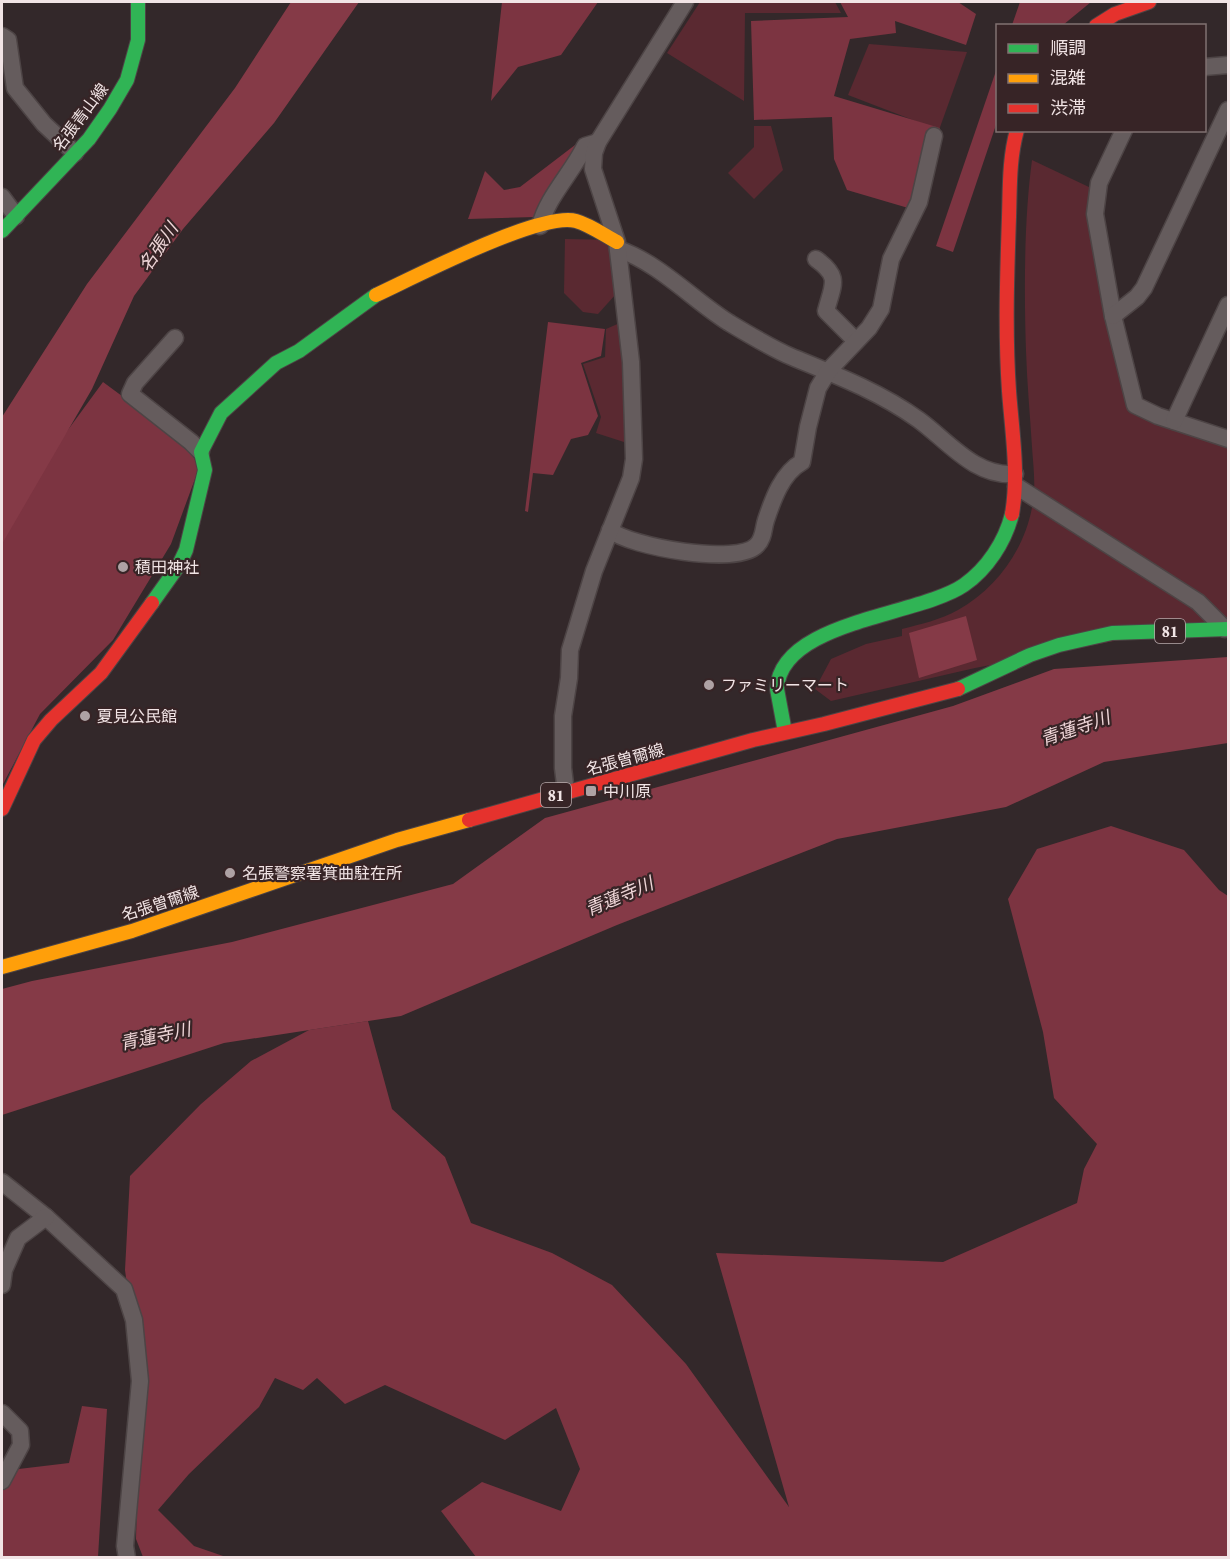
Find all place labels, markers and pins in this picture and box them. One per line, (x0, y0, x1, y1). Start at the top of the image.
place label: 積田神社 (135, 556, 199, 578)
marker: 積田神社 (116, 560, 130, 574)
place label: ファミリーマート (721, 674, 849, 696)
marker: ファミリーマート (702, 678, 716, 692)
place label: 夏見公民館 (97, 705, 177, 727)
marker: 夏見公民館 (78, 709, 92, 723)
place label: 中川原 (603, 780, 651, 802)
marker: 中川原 (584, 784, 598, 798)
place label: 名張警察署箕曲駐在所 (242, 862, 402, 884)
marker: 名張警察署箕曲駐在所 (223, 866, 237, 880)

